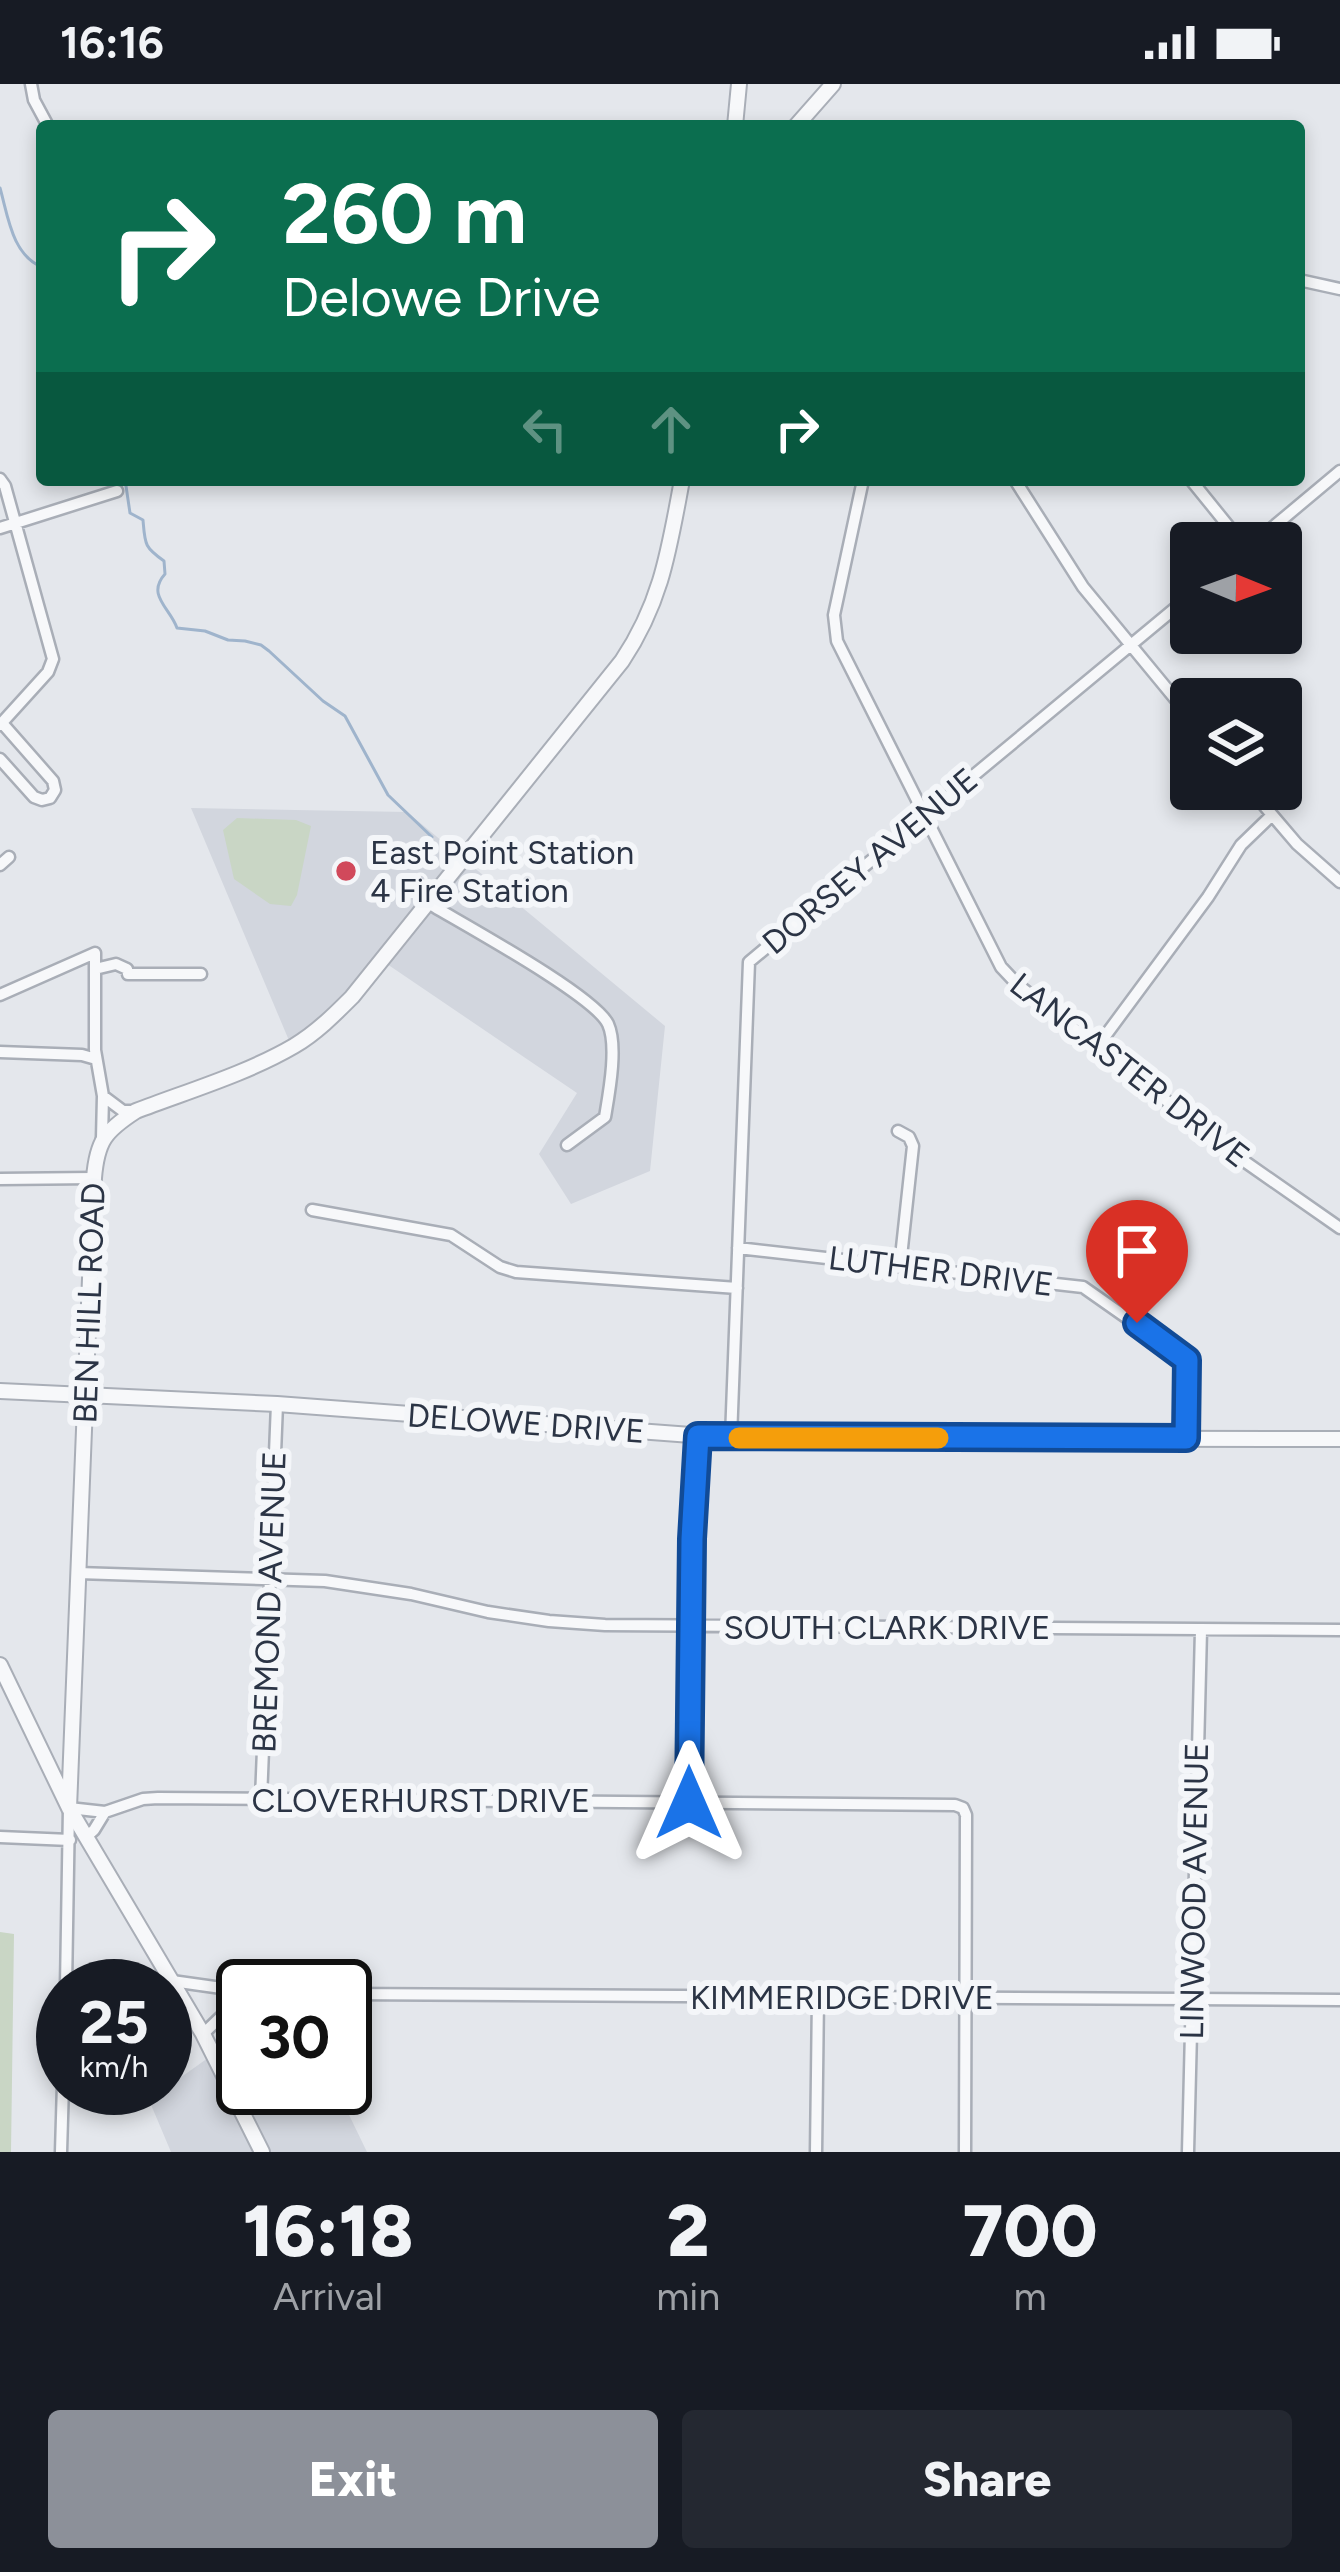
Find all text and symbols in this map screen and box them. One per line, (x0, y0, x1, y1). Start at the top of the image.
text: 16:16 (60, 15, 164, 69)
text: 260 m (282, 163, 527, 264)
icon: right (84, 168, 240, 324)
text: Delowe Drive (282, 265, 601, 330)
icon: left (512, 396, 578, 462)
icon: ahead (638, 396, 704, 462)
icon: right (764, 396, 830, 462)
north arrow (1170, 522, 1302, 654)
map controls (1170, 522, 1302, 810)
button: layers (1170, 678, 1302, 810)
street label: DORSEY AVENUE (755, 760, 985, 962)
place label: East Point Station 4 Fire Station (370, 833, 634, 910)
marker: East Point Station 4 Fire Station (333, 858, 359, 884)
street label: LANCASTER DRIVE (1003, 965, 1257, 1175)
street label: BEN HILL ROAD (65, 1182, 113, 1424)
pin (1086, 1200, 1188, 1323)
icon: arrive (1104, 1218, 1170, 1284)
street label: LUTHER DRIVE (826, 1238, 1056, 1304)
street label: DELOWE DRIVE (406, 1395, 646, 1451)
street label: BREMOND AVENUE (244, 1450, 294, 1754)
street label: SOUTH CLARK DRIVE (724, 1608, 1051, 1647)
position arrow (626, 1740, 752, 1866)
street label: LINWOOD AVENUE (1172, 1742, 1216, 2040)
street label: CLOVERHURST DRIVE (252, 1781, 590, 1820)
speed limit sign: 30 (216, 1959, 372, 2115)
street label: KIMMERIDGE DRIVE (690, 1978, 994, 2017)
text: 25 (79, 1986, 149, 2058)
text: km/h (80, 2048, 148, 2085)
text: 16:18 (243, 2188, 414, 2274)
text: 2 (667, 2188, 709, 2274)
text: 700 (963, 2188, 1097, 2274)
text: Arrival (273, 2273, 383, 2320)
text: min (656, 2273, 720, 2320)
text: m (1013, 2273, 1047, 2320)
button: Exit (48, 2410, 658, 2548)
button: Share (682, 2410, 1292, 2548)

